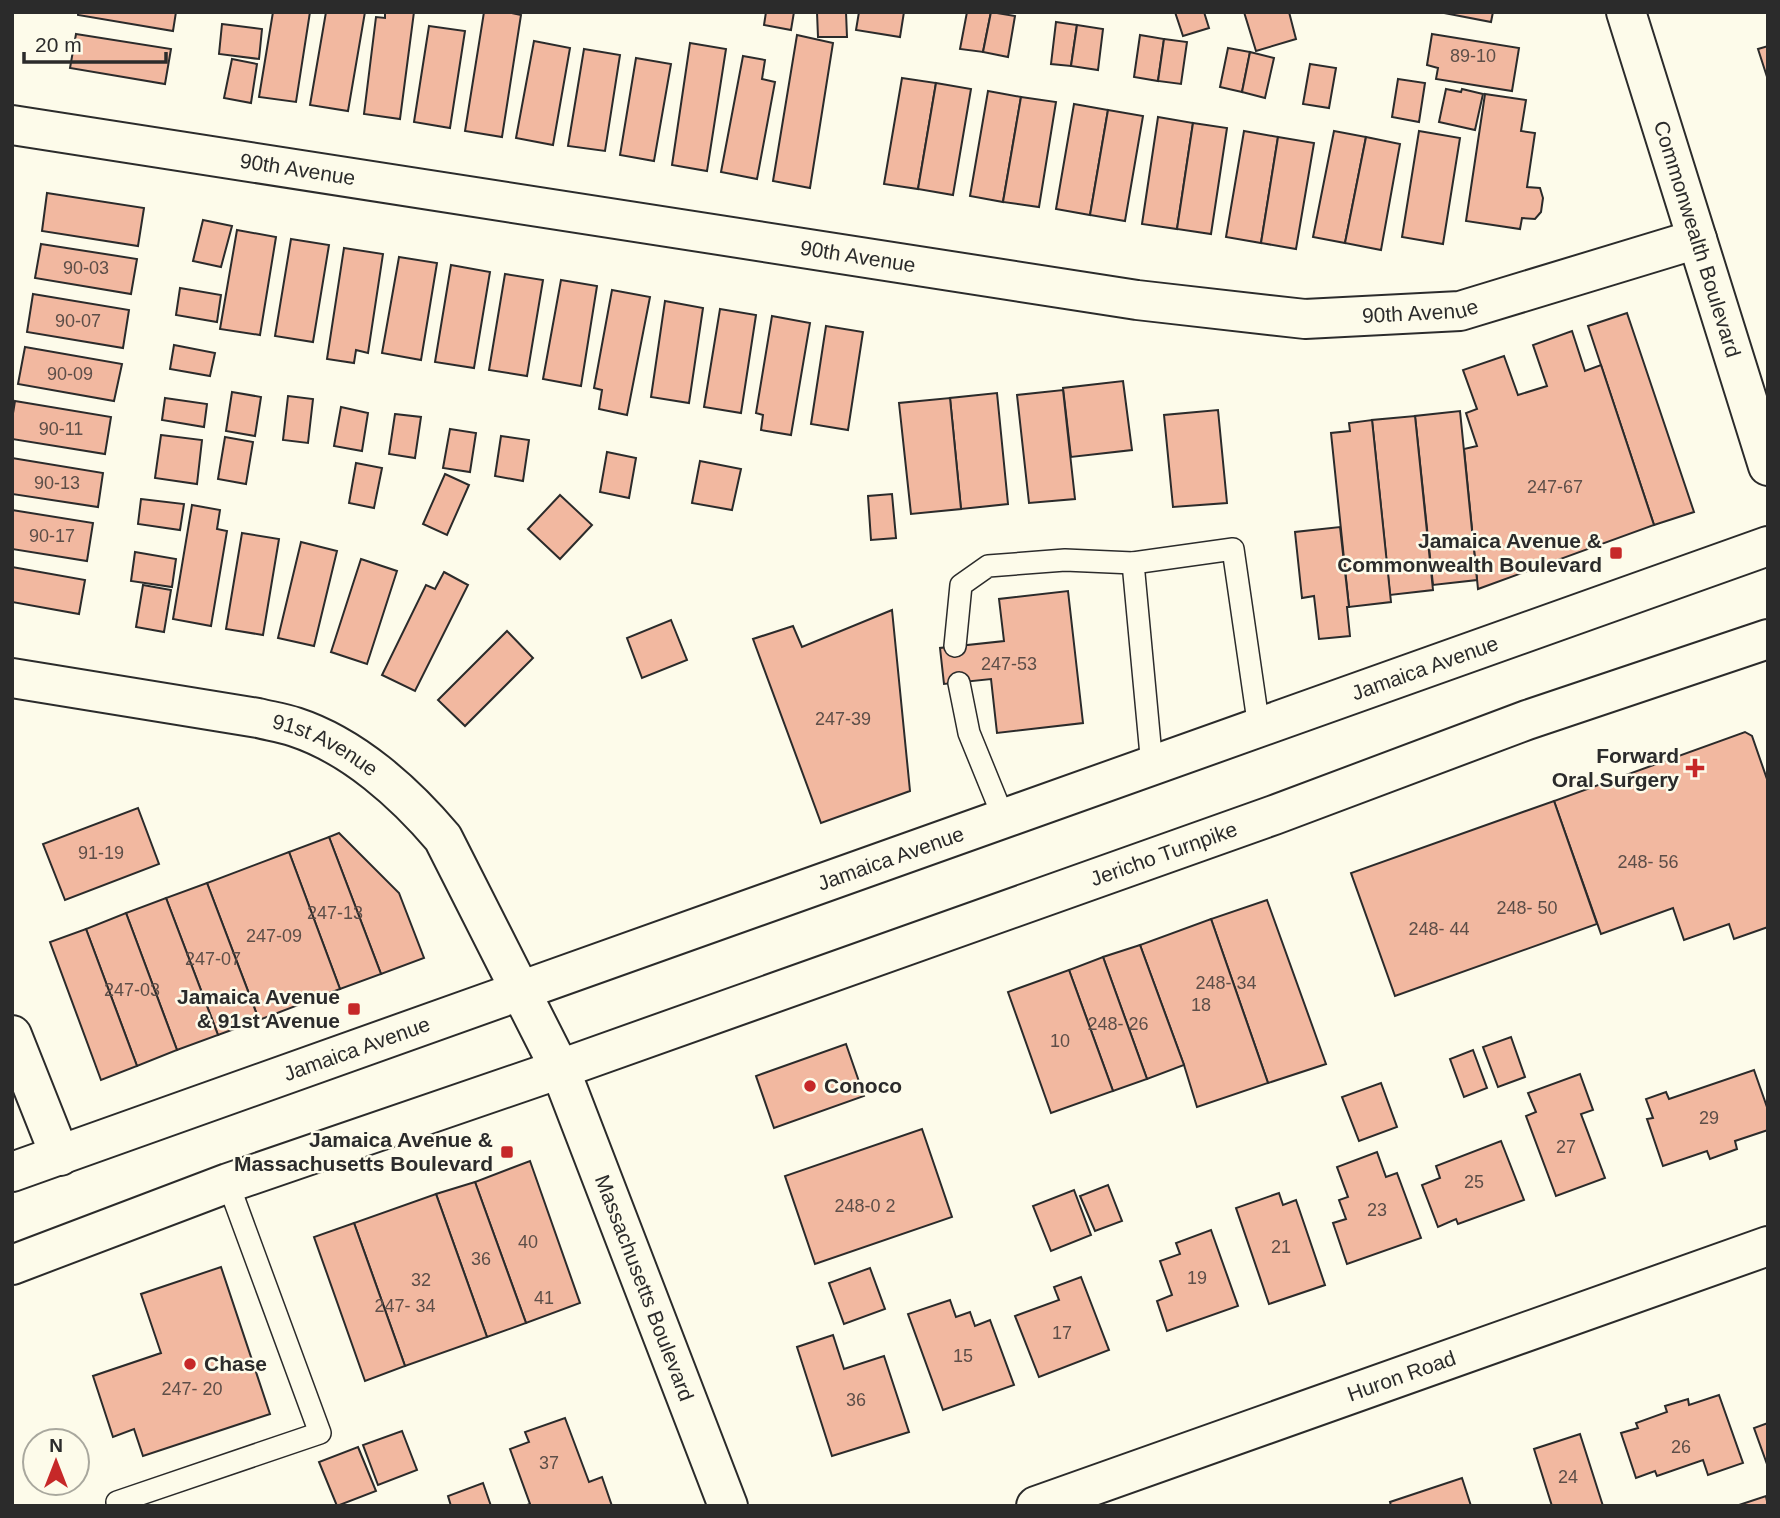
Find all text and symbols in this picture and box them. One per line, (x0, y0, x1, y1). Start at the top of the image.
scale bar (24, 21, 166, 65)
text: 20 m (35, 33, 82, 56)
house number: 89-10 (1450, 46, 1496, 66)
street label: Commonwealth Boulevard (1650, 118, 1745, 360)
street label: 90th Avenue (238, 149, 357, 189)
street label: 90th Avenue (799, 236, 917, 276)
house number: 90-03 (63, 258, 109, 278)
street label: 90th Avenue (1361, 294, 1481, 327)
house number: 90-07 (55, 311, 101, 331)
house number: 90-09 (47, 364, 93, 384)
house number: 90-11 (39, 419, 83, 439)
house number: 90-13 (34, 473, 80, 493)
house number: 247-67 (1527, 477, 1583, 497)
house number: 90-17 (29, 526, 75, 546)
place label: Jamaica Avenue & Commonwealth Boulevard (1337, 529, 1602, 576)
marker: Jamaica Avenue & Commonwealth Boulevard (1608, 545, 1624, 561)
street label: Jamaica Avenue (1348, 631, 1501, 704)
house number: 247-53 (981, 654, 1037, 674)
house number: 247-39 (815, 709, 871, 729)
street label: 91st Avenue (270, 710, 383, 780)
place label: Forward Oral Surgery (1552, 744, 1679, 791)
marker: Forward Oral Surgery (1685, 758, 1705, 778)
street label: Jericho Turnpike (1087, 817, 1240, 890)
street label: Jamaica Avenue (814, 822, 967, 895)
house number: 91-19 (78, 843, 124, 863)
house number: 248- 56 (1617, 852, 1679, 872)
house number: 248- 50 (1496, 898, 1558, 918)
house number: 247-13 (307, 903, 363, 923)
house number: 248- 44 (1408, 919, 1470, 939)
house number: 247-09 (246, 926, 302, 946)
house number: 247-07 (185, 949, 241, 969)
house number: 248- 34 (1195, 973, 1257, 993)
house number: 247-03 (104, 980, 160, 1000)
place label: Jamaica Avenue & 91st Avenue (177, 985, 340, 1032)
house number: 18 (1191, 995, 1211, 1015)
marker: Jamaica Avenue & 91st Avenue (346, 1001, 362, 1017)
street label: Jamaica Avenue (280, 1012, 433, 1085)
house number: 248- 26 (1087, 1014, 1149, 1034)
house number: 10 (1050, 1031, 1070, 1051)
place label: Conoco (824, 1074, 902, 1097)
marker: Conoco (802, 1078, 818, 1094)
house number: 29 (1699, 1108, 1719, 1128)
place label: Jamaica Avenue & Massachusetts Boulevard (234, 1128, 493, 1175)
house number: 27 (1556, 1137, 1576, 1157)
marker: Jamaica Avenue & Massachusetts Boulevard (499, 1144, 515, 1160)
street label: Massachusetts Boulevard (591, 1171, 699, 1404)
house number: 25 (1464, 1172, 1484, 1192)
house number: 248-0 2 (834, 1196, 896, 1216)
house number: 23 (1367, 1200, 1387, 1220)
house number: 40 (518, 1232, 538, 1252)
house number: 21 (1271, 1237, 1291, 1257)
house number: 36 (471, 1249, 491, 1269)
house number: 19 (1187, 1268, 1207, 1288)
house number: 32 (411, 1270, 431, 1290)
house number: 41 (534, 1288, 554, 1308)
house number: 247- 34 (374, 1296, 436, 1316)
house number: 17 (1052, 1323, 1072, 1343)
house number: 15 (953, 1346, 973, 1366)
street label: Huron Road (1344, 1346, 1459, 1405)
place label: Chase (204, 1352, 267, 1375)
marker: Chase (182, 1356, 198, 1372)
house number: 247- 20 (161, 1379, 223, 1399)
house number: 36 (846, 1390, 866, 1410)
north arrow (21, 1427, 91, 1497)
text: N (49, 1435, 63, 1456)
house number: 26 (1671, 1437, 1691, 1457)
house number: 37 (539, 1453, 559, 1473)
house number: 24 (1558, 1467, 1578, 1487)

